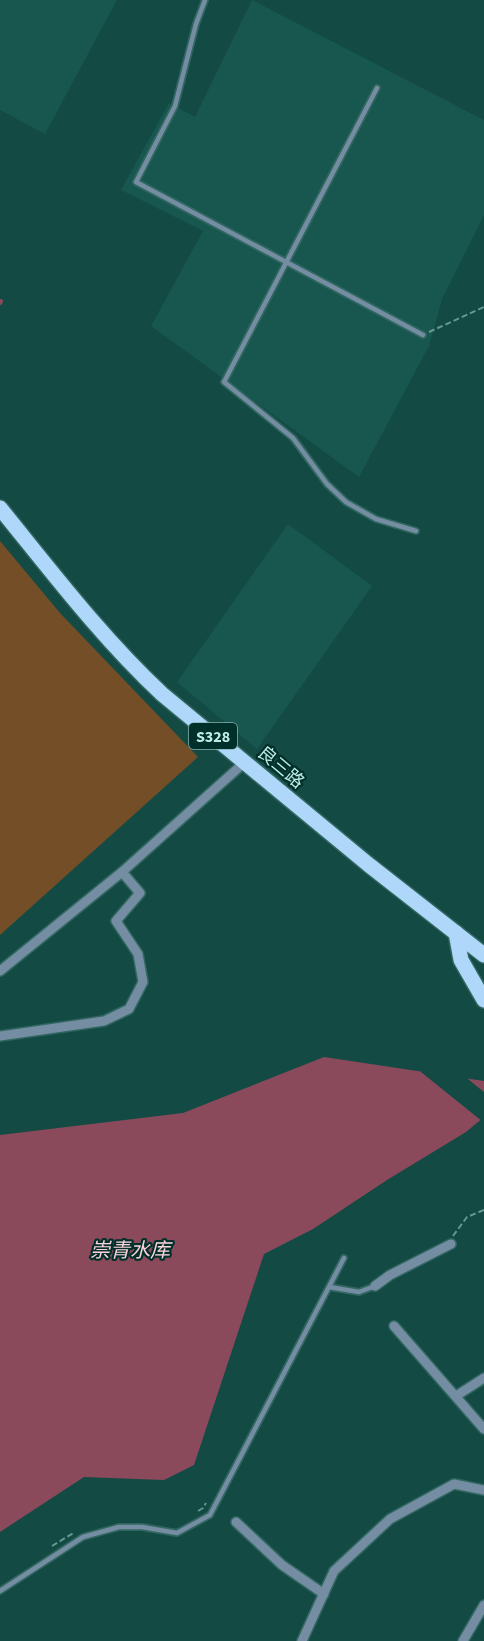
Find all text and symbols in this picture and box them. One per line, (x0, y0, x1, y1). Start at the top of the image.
road number: S328 (189, 723, 237, 749)
street label: 良三路 (252, 740, 309, 794)
water label: 崇青水库 (90, 1237, 173, 1265)

